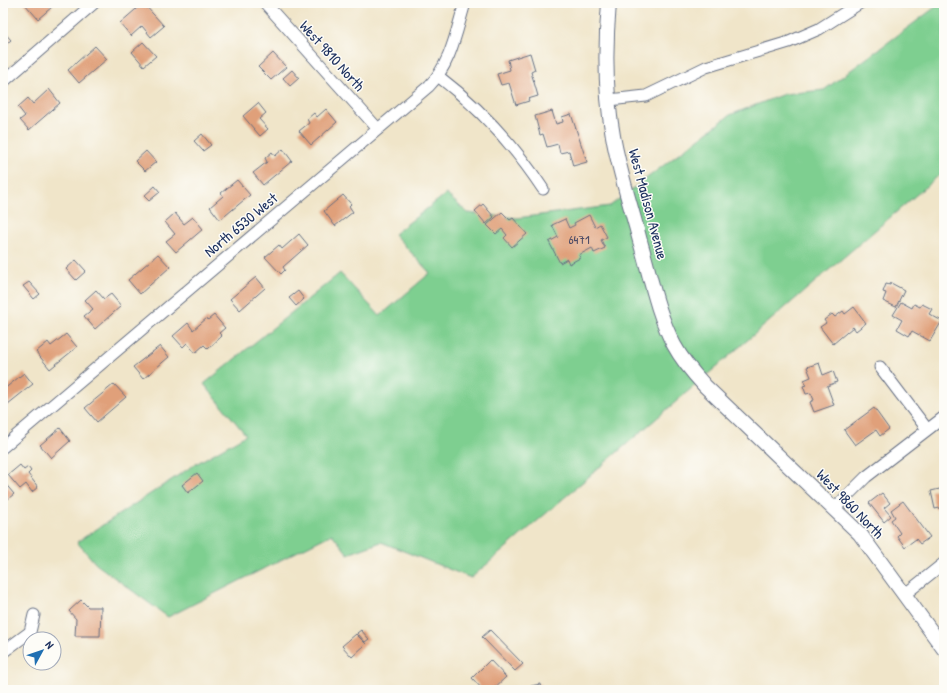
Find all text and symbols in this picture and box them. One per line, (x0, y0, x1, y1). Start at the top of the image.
street label: West 9810 North (295, 16, 370, 96)
street label: West Madison Avenue (624, 146, 673, 262)
street label: North 6530 West (199, 187, 283, 262)
house number: 6471 (568, 230, 590, 248)
street label: West 9860 North (812, 464, 889, 543)
north arrow (22, 631, 62, 671)
text: N (42, 638, 57, 651)

